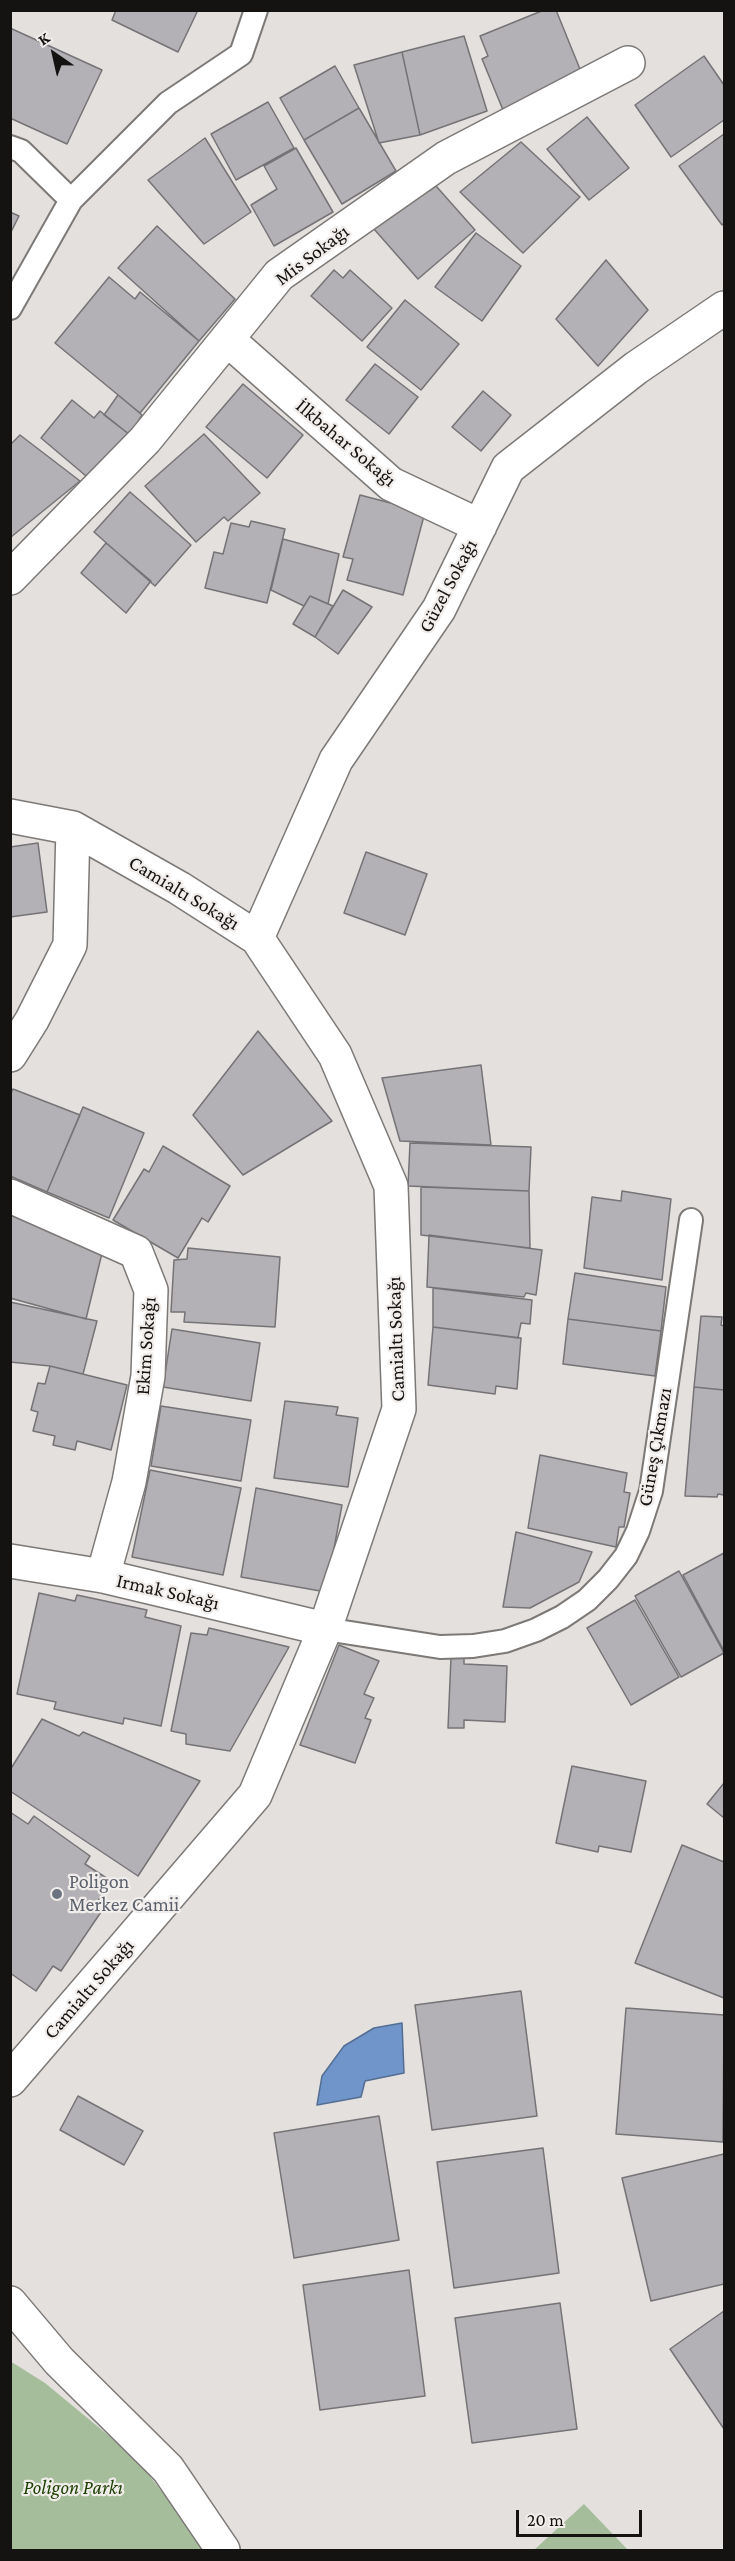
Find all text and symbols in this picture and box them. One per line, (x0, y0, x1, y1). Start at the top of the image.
north arrow (24, 24, 84, 84)
text: K (35, 29, 53, 49)
street label: Mis Sokağı (270, 219, 354, 291)
street label: İlkbahar Sokağı (291, 394, 401, 492)
street label: Güzel Sokağı (413, 535, 483, 637)
street label: Camialtı Sokağı (124, 850, 244, 936)
street label: Camialtı Sokağı (382, 1276, 410, 1402)
street label: Ekim Sokağı (131, 1296, 161, 1396)
street label: Güneş Çıkmazı (633, 1386, 677, 1508)
street label: Irmak Sokağı (114, 1569, 222, 1615)
place label: Poligon Merkez Camii (69, 1870, 179, 1917)
marker: Poligon Merkez Camii (50, 1887, 64, 1901)
street label: Camialtı Sokağı (39, 1934, 139, 2044)
park label: Poligon Parkı (23, 2476, 123, 2500)
scale bar (519, 2498, 645, 2536)
text: 20 m (527, 2510, 564, 2530)

